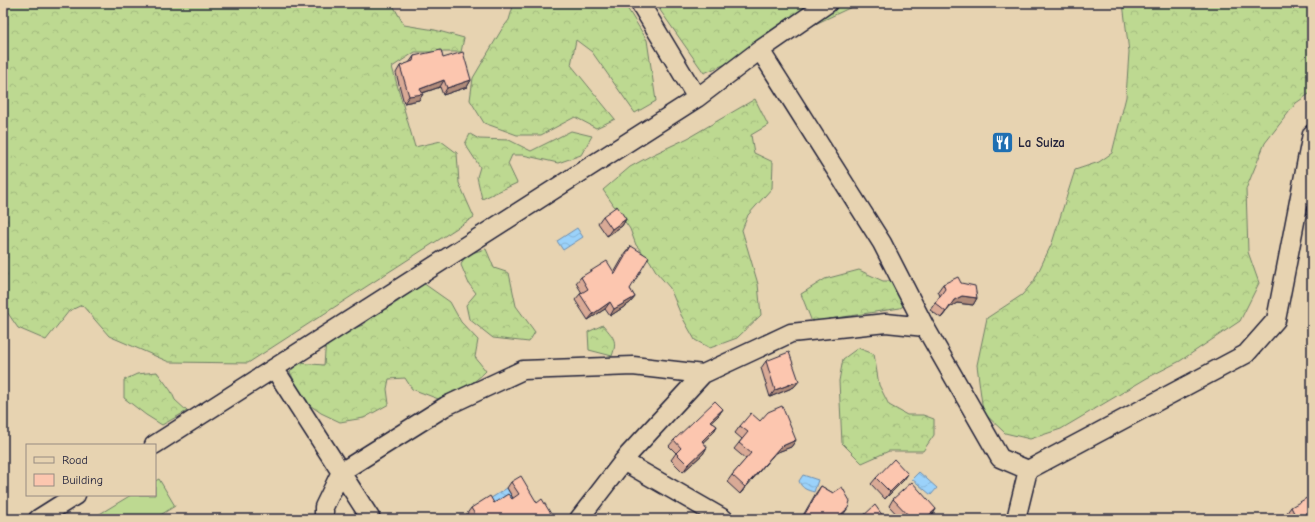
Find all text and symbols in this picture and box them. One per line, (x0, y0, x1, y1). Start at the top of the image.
restaurant icon: La Suiza (989, 129, 1015, 155)
place label: La Suiza (1018, 135, 1065, 150)
legend (26, 444, 156, 496)
text: Road (62, 453, 88, 467)
text: Building (62, 473, 103, 487)

